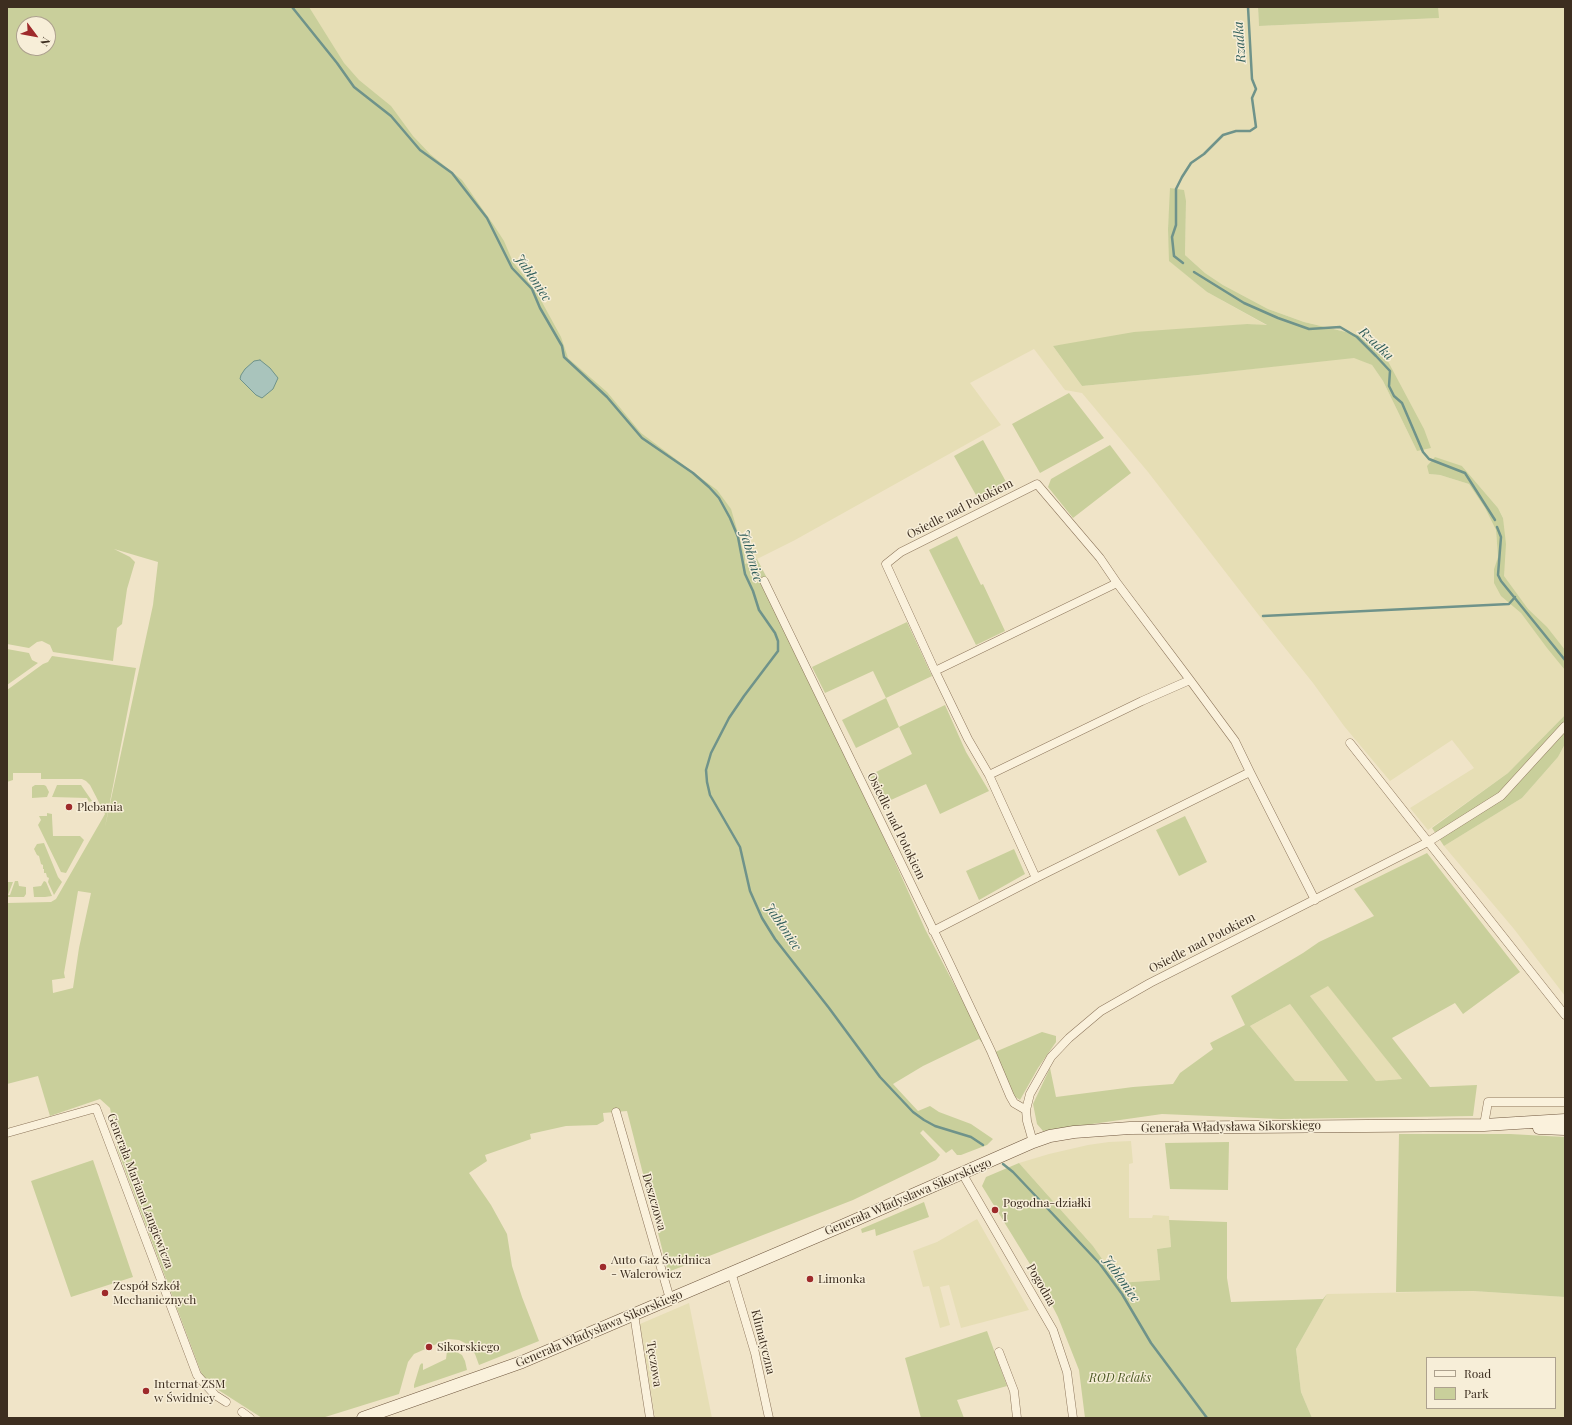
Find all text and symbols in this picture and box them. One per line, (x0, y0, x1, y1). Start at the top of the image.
north arrow (16, 16, 56, 56)
water label: Rzadka (1231, 21, 1249, 63)
text: N (37, 35, 54, 49)
water label: Jabłoniec (511, 251, 555, 305)
water label: Rzadka (1355, 324, 1397, 364)
street label: Osiedle nad Potokiem (904, 476, 1016, 542)
water label: Jabłoniec (736, 528, 766, 584)
street label: Osiedle nad Potokiem (864, 770, 928, 882)
place label: Plebania (77, 800, 123, 814)
marker: Plebania (64, 802, 74, 812)
water label: Jabłoniec (761, 900, 805, 954)
street label: Osiedle nad Potokiem (1146, 910, 1258, 976)
street label: Generała Mariana Langiewicza (104, 1111, 176, 1271)
street label: Generała Władysława Sikorskiego (1141, 1118, 1321, 1136)
street label: Generała Władysława Sikorskiego (822, 1155, 994, 1239)
street label: Deszczowa (639, 1172, 669, 1232)
place label: Pogodna-działki I (1003, 1196, 1091, 1224)
marker: Pogodna-działki I (990, 1205, 1000, 1215)
water label: Jabłoniec (1099, 1252, 1143, 1306)
place label: Auto Gaz Świdnica - Walerowicz (611, 1253, 711, 1281)
street label: Pogodna (1023, 1261, 1059, 1309)
marker: Auto Gaz Świdnica - Walerowicz (598, 1262, 608, 1272)
place label: Limonka (818, 1272, 865, 1286)
marker: Limonka (805, 1274, 815, 1284)
place label: Zespół Szkół Mechanicznych (113, 1279, 196, 1307)
street label: Generała Władysława Sikorskiego (513, 1287, 685, 1371)
marker: Zespół Szkół Mechanicznych (100, 1288, 110, 1298)
street label: Klimatyczna (748, 1308, 778, 1376)
place label: Sikorskiego (437, 1340, 500, 1354)
street label: Tęczowa (643, 1340, 665, 1388)
marker: Sikorskiego (424, 1342, 434, 1352)
legend (1426, 1357, 1556, 1409)
text: Road (1464, 1365, 1491, 1381)
park label: ROD Relaks (1089, 1371, 1151, 1385)
place label: Internat ZSM w Świdnicy (154, 1377, 225, 1405)
text: Park (1464, 1385, 1489, 1401)
marker: Internat ZSM w Świdnicy (141, 1386, 151, 1396)

